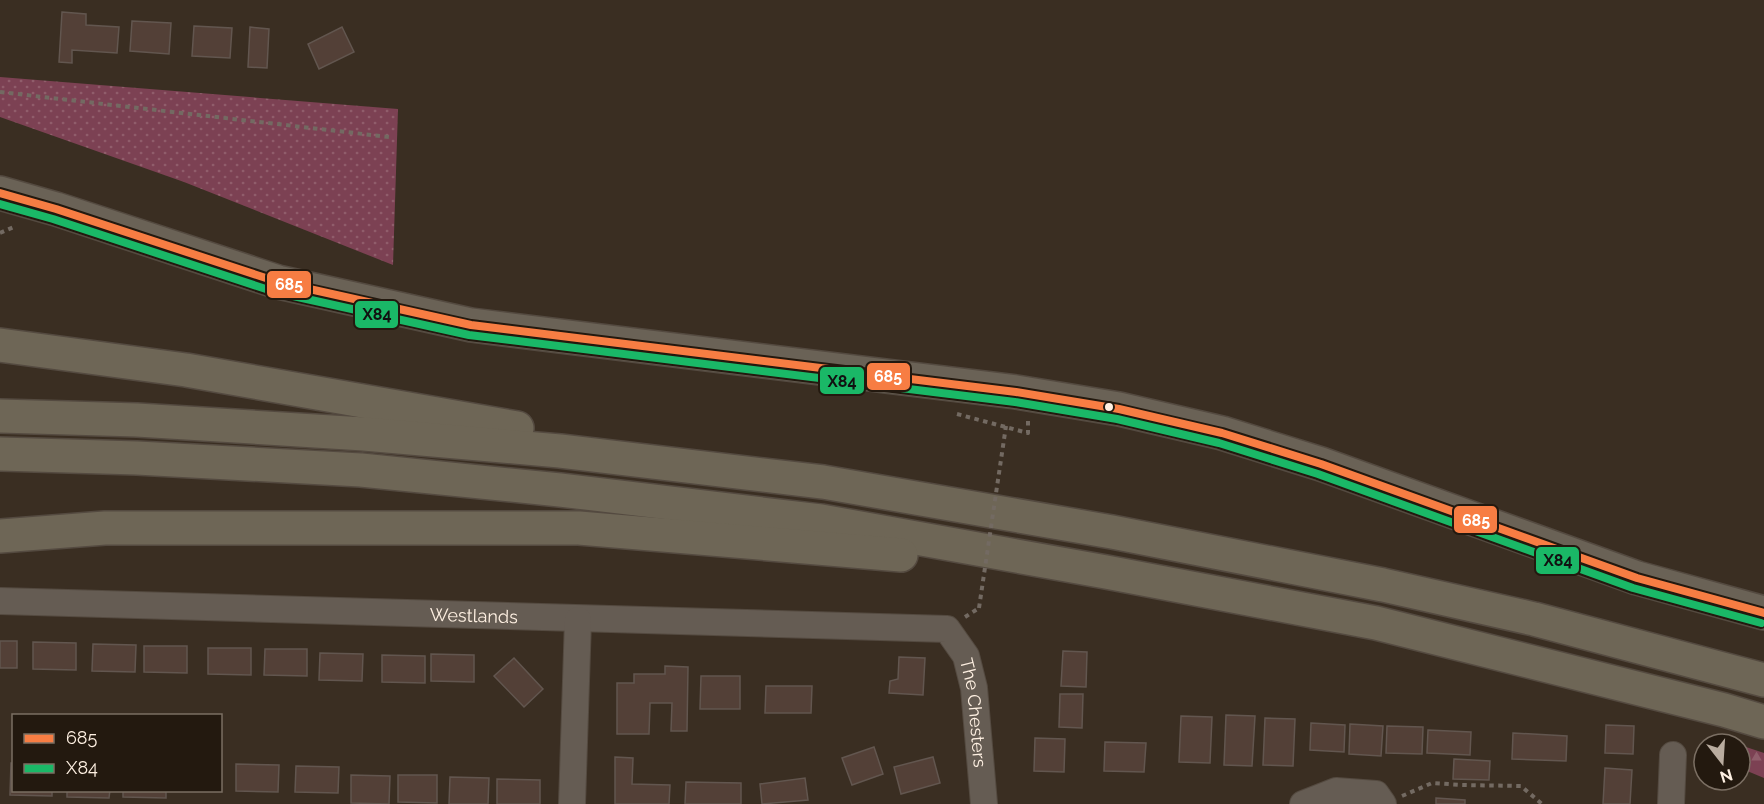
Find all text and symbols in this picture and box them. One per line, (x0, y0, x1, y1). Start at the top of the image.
line badge: 685 (266, 270, 312, 299)
text: 685 (275, 275, 303, 294)
line badge: X84 (354, 300, 399, 329)
text: X84 (361, 305, 392, 324)
line badge: 685 (866, 362, 911, 391)
line badge: X84 (819, 366, 865, 395)
text: 685 (874, 367, 902, 386)
text: X84 (826, 372, 857, 391)
unlabelled marker (1103, 401, 1115, 413)
line badge: 685 (1453, 505, 1498, 534)
text: 685 (1462, 511, 1490, 530)
line badge: X84 (1535, 546, 1580, 575)
text: X84 (1542, 551, 1573, 570)
street label: Westlands (429, 603, 518, 627)
street label: The Chesters (956, 656, 991, 769)
legend (12, 714, 222, 792)
text: 685 (66, 727, 98, 748)
north arrow (1692, 732, 1752, 792)
text: X84 (66, 757, 98, 778)
text: N (1718, 765, 1735, 787)

